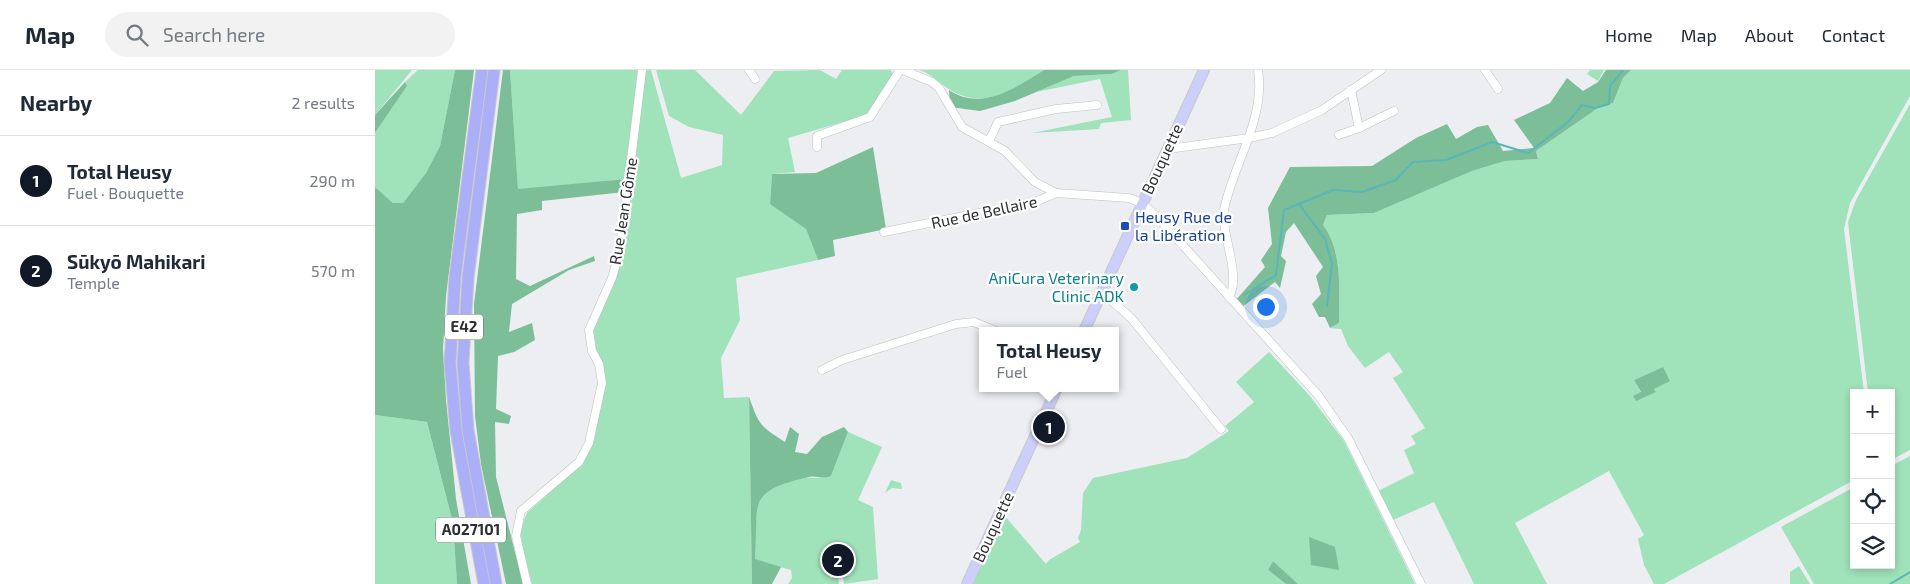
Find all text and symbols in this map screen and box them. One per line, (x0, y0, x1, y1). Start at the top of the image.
search box (105, 12, 455, 57)
text: Map (25, 20, 75, 49)
icon: search (123, 21, 151, 49)
text: Search here (163, 23, 265, 46)
text: Home (1605, 24, 1653, 46)
text: Map (1681, 24, 1717, 46)
text: About (1745, 24, 1794, 46)
text: Contact (1822, 24, 1885, 46)
text: Nearby (20, 90, 92, 115)
text: 2 results (292, 93, 355, 112)
street label: Bouquette (1137, 120, 1186, 197)
street label: Rue Jean Gôme (605, 156, 640, 266)
text: Total Heusy (67, 160, 172, 183)
text: 1 (33, 171, 39, 190)
text: 290 m (310, 171, 355, 190)
text: Fuel · Bouquette (67, 183, 184, 202)
street label: Rue de Bellaire (929, 191, 1039, 232)
place label: Heusy Rue de la Libération (1135, 207, 1232, 244)
marker: Heusy Rue de la Libération (1119, 220, 1131, 232)
text: Sūkyō Mahikari (67, 250, 206, 273)
text: 2 (31, 261, 41, 280)
text: 570 m (311, 261, 355, 280)
place label: AniCura Veterinary Clinic ADK (988, 268, 1125, 305)
text: Temple (67, 273, 120, 292)
marker: AniCura Veterinary Clinic ADK (1128, 281, 1140, 293)
your location (1253, 294, 1279, 320)
road number: E42 (445, 314, 483, 340)
popup (979, 327, 1119, 392)
text: Total Heusy (996, 339, 1102, 362)
text: Fuel (996, 362, 1027, 381)
map controls (1850, 389, 1895, 569)
button: + (1850, 389, 1895, 434)
pin: 1 (1033, 408, 1065, 446)
button: − (1850, 434, 1895, 479)
button: locate (1850, 479, 1895, 524)
street label: Bouquette (968, 488, 1017, 565)
road number: A027101 (436, 518, 506, 542)
button: layers (1850, 524, 1895, 569)
pin: 2 (822, 541, 854, 579)

